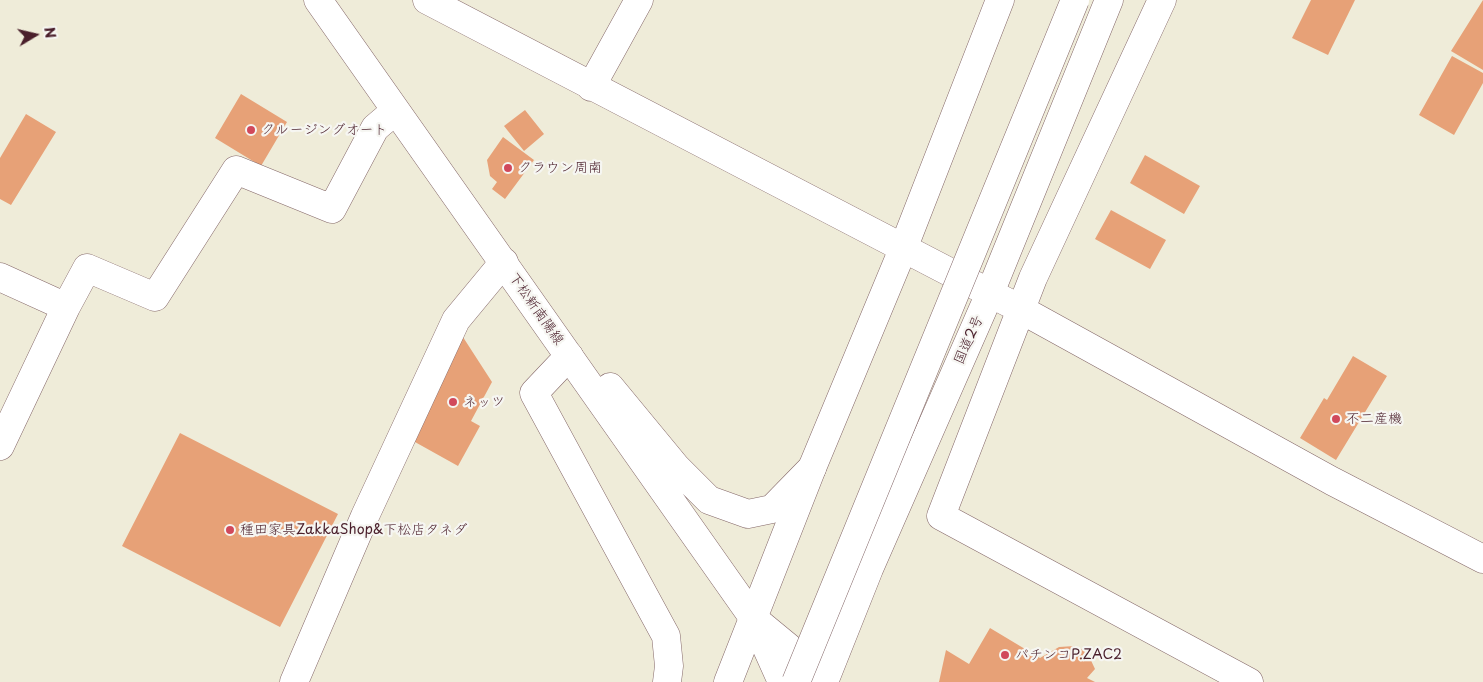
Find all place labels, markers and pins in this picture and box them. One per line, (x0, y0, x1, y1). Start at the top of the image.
place label: クルージングオート (261, 122, 388, 138)
marker: クルージングオート (245, 124, 257, 136)
place label: クラウン周南 (518, 160, 602, 176)
marker: クラウン周南 (502, 162, 514, 174)
place label: ネッツ (463, 394, 505, 410)
marker: ネッツ (447, 396, 459, 408)
place label: 不二産機 (1346, 411, 1402, 427)
marker: 不二産機 (1330, 413, 1342, 425)
place label: 種田家具ZakkaShop&下松店タネダ (240, 522, 467, 538)
marker: 種田家具ZakkaShop&下松店タネダ (224, 524, 236, 536)
place label: パチンコP.ZAC2 (1015, 647, 1122, 663)
marker: パチンコP.ZAC2 (999, 649, 1011, 661)

